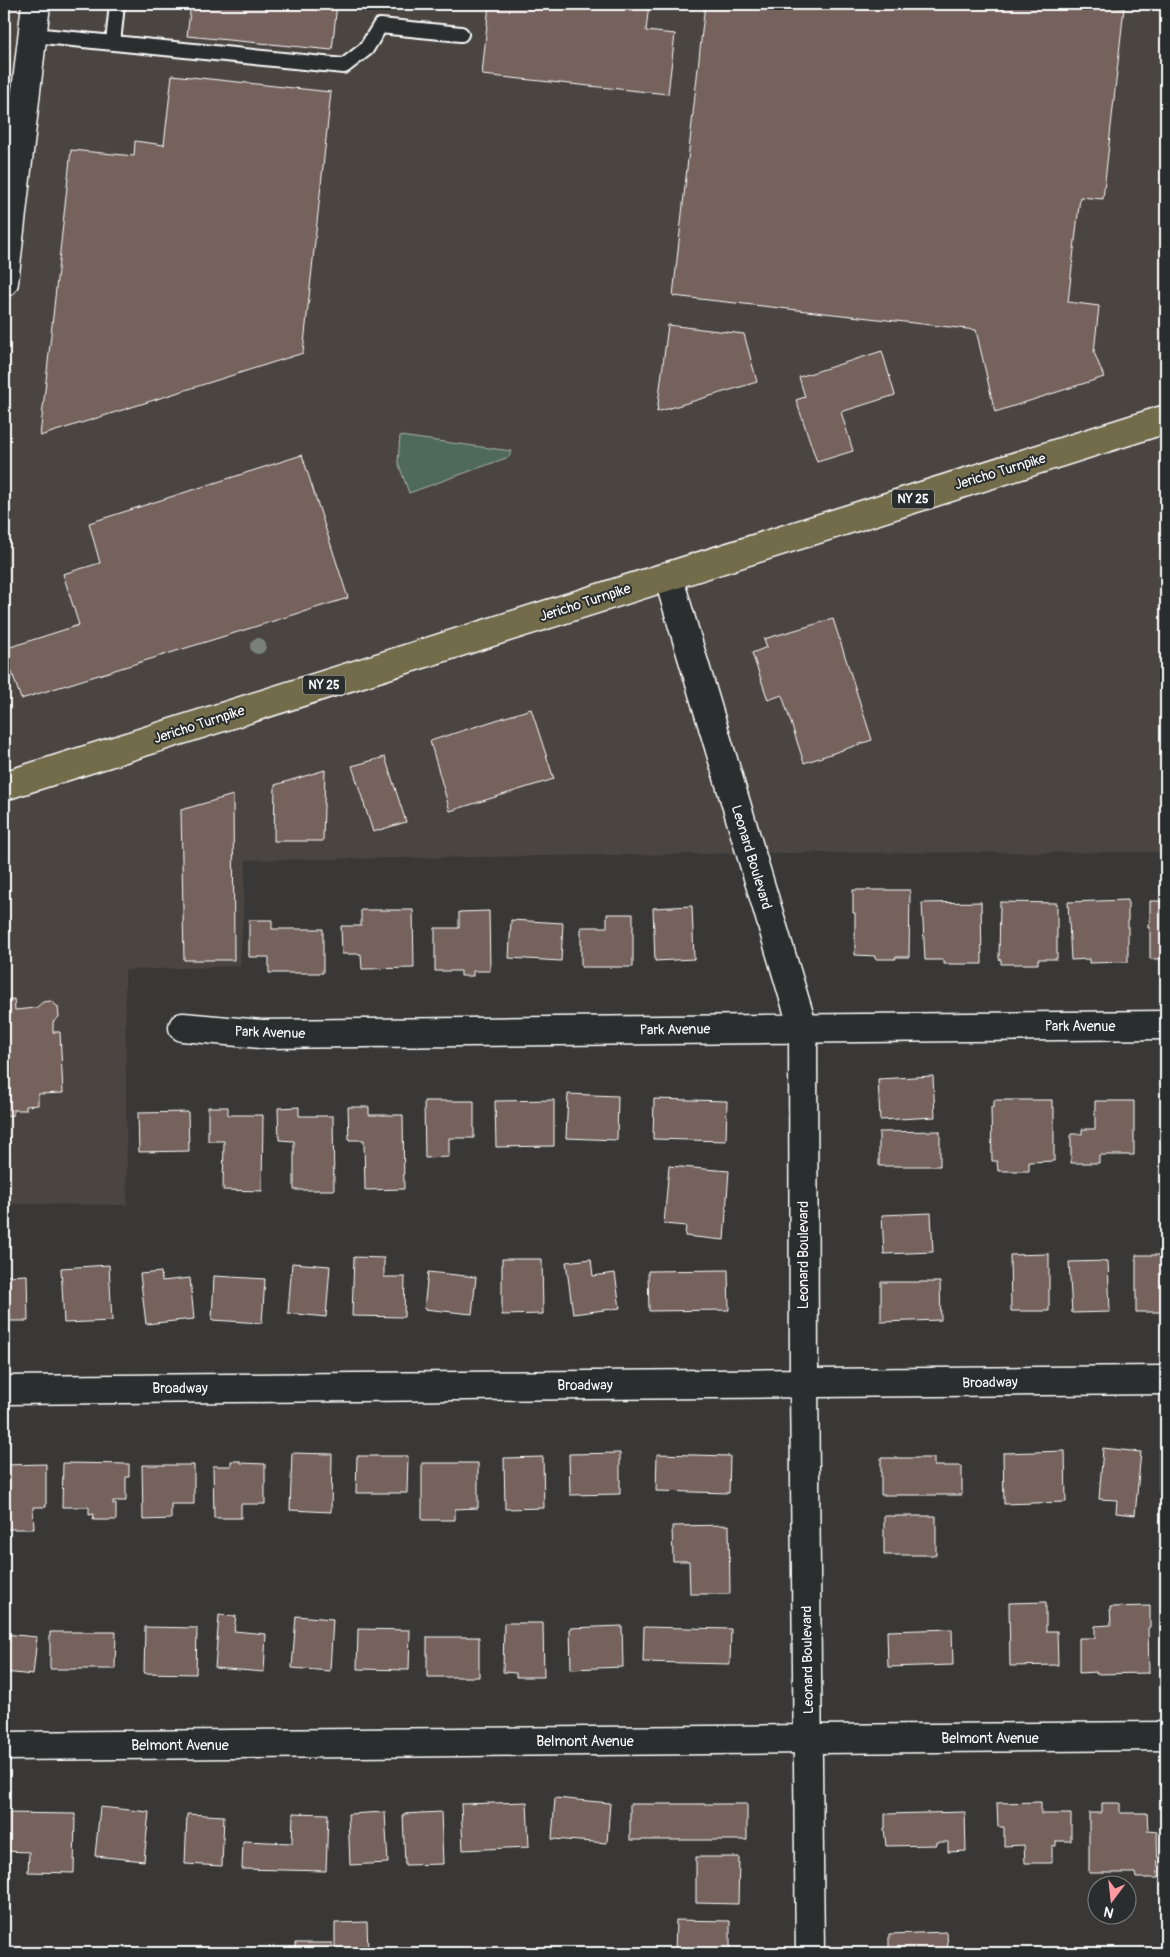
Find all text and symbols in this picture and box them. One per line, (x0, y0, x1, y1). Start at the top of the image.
street label: Jericho Turnpike (952, 450, 1048, 493)
road number: NY 25 (892, 489, 934, 508)
street label: Jericho Turnpike (538, 580, 633, 625)
road number: NY 25 (303, 676, 345, 694)
street label: Jericho Turnpike (152, 702, 247, 747)
street label: Leonard Boulevard (728, 803, 776, 912)
street label: Park Avenue (1045, 1018, 1115, 1035)
street label: Park Avenue (640, 1020, 711, 1039)
street label: Park Avenue (234, 1023, 306, 1042)
street label: Leonard Boulevard (795, 1201, 812, 1309)
street label: Broadway (962, 1374, 1018, 1391)
street label: Broadway (557, 1377, 613, 1394)
street label: Broadway (152, 1380, 208, 1397)
street label: Leonard Boulevard (798, 1606, 817, 1714)
street label: Belmont Avenue (941, 1730, 1039, 1747)
street label: Belmont Avenue (536, 1733, 634, 1750)
street label: Belmont Avenue (131, 1737, 229, 1754)
north arrow (1088, 1874, 1138, 1924)
text: N (1102, 1903, 1116, 1922)

